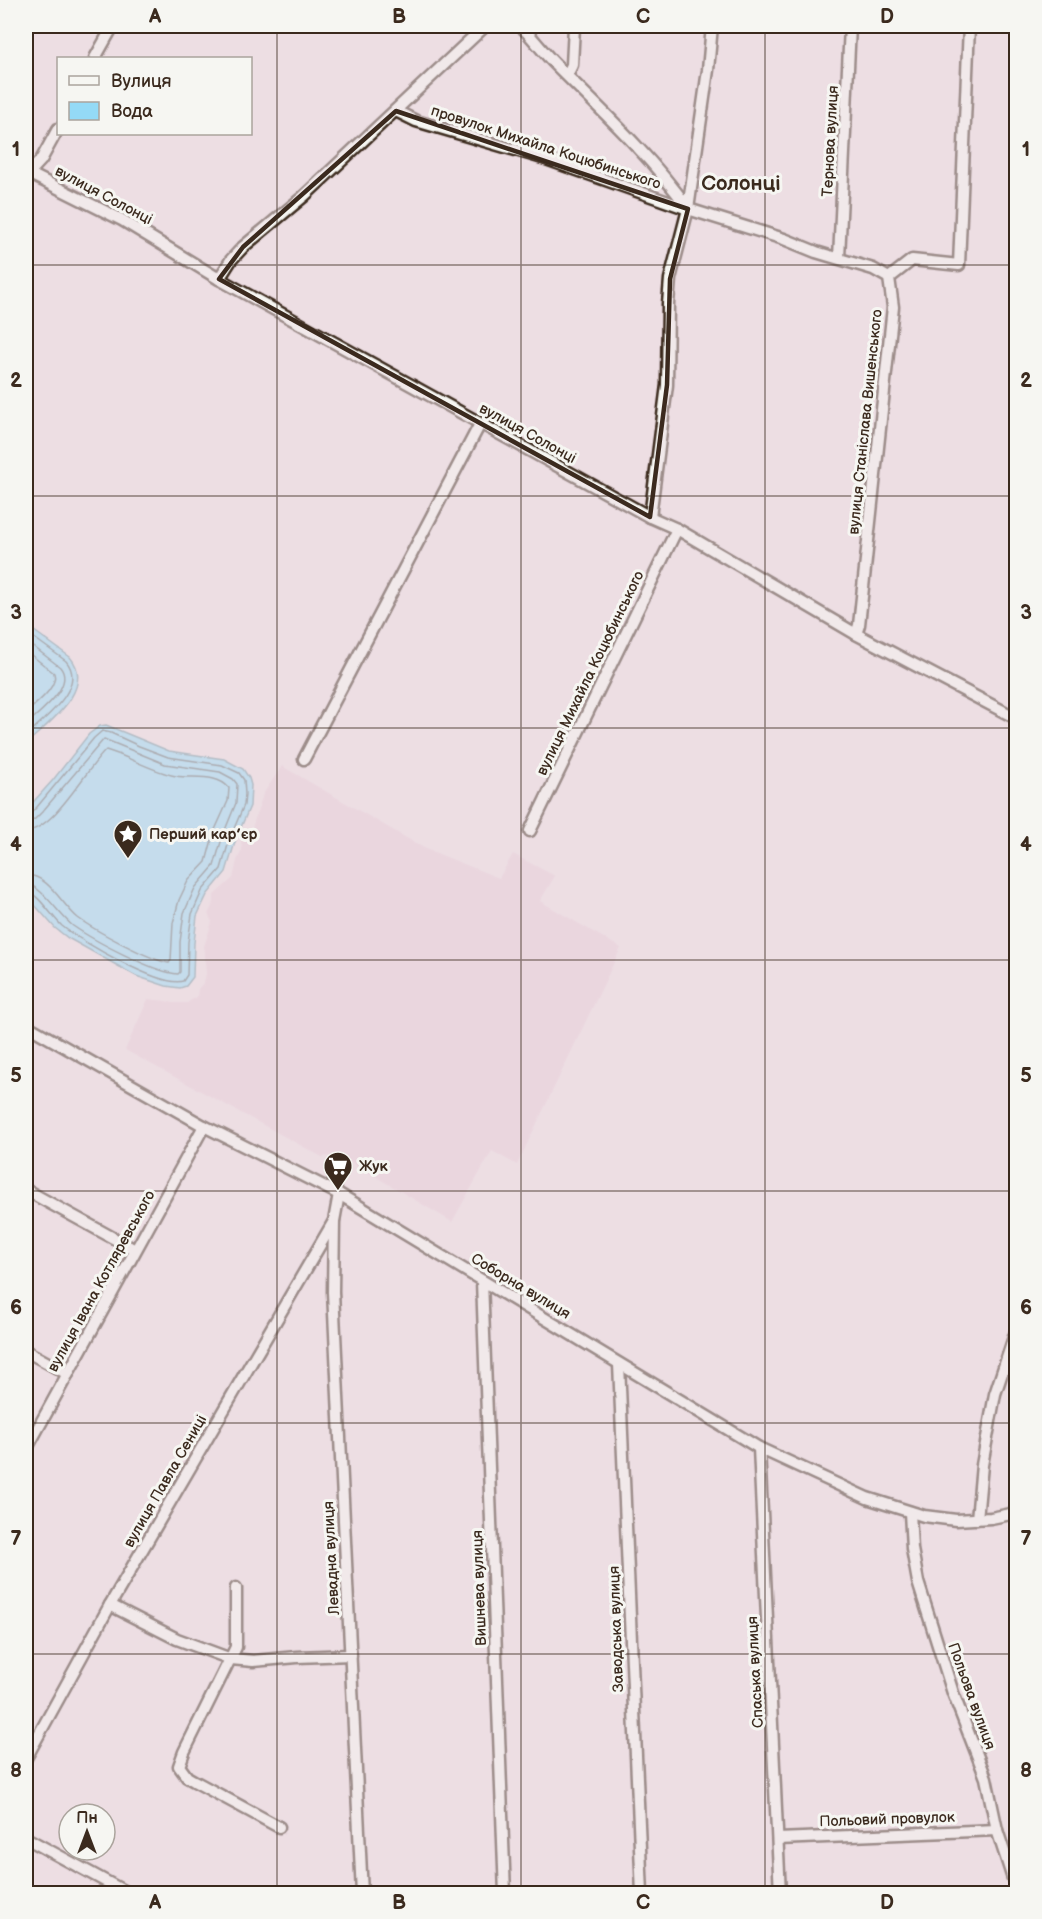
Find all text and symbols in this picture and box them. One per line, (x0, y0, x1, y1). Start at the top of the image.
text: A (148, 5, 162, 29)
text: B (392, 5, 406, 29)
text: C (636, 5, 650, 29)
text: D (880, 5, 894, 29)
legend (57, 57, 252, 135)
text: Вулиця (111, 71, 172, 92)
street label: Тернова вулиця (818, 85, 843, 197)
text: Вода (111, 101, 153, 122)
street label: провулок Михайла Коцюбинського (428, 101, 663, 194)
text: 1 (12, 138, 20, 162)
text: 1 (1022, 138, 1030, 162)
street label: вулиця Солонці (52, 162, 156, 229)
district label: Солонці (701, 171, 781, 196)
street label: вулиця Станіслава Вишенського (844, 308, 887, 536)
text: 2 (10, 369, 22, 393)
text: 2 (1020, 369, 1032, 393)
street label: вулиця Солонці (476, 399, 580, 468)
street label: вулиця Михайла Коцюбинського (532, 568, 648, 779)
text: 3 (10, 601, 22, 625)
text: 3 (1020, 601, 1032, 625)
place icon: Перший кар’єр (112, 818, 144, 860)
place label: Перший кар’єр (149, 825, 257, 844)
text: 4 (10, 833, 22, 857)
text: 4 (1020, 833, 1032, 857)
text: 5 (10, 1064, 22, 1088)
text: 5 (1020, 1064, 1032, 1088)
supermarket icon: Жук (322, 1150, 354, 1192)
place label: Жук (359, 1157, 389, 1176)
street label: вулиця Івана Котляревського (44, 1187, 159, 1375)
street label: Соборна вулиця (468, 1249, 574, 1324)
text: 6 (10, 1296, 22, 1320)
text: 6 (1020, 1296, 1032, 1320)
street label: вулиця Павла Сениці (120, 1411, 211, 1551)
street label: Левадна вулиця (319, 1501, 344, 1616)
text: 7 (10, 1527, 22, 1551)
text: 7 (1020, 1527, 1032, 1551)
street label: Вишнева вулиця (468, 1530, 491, 1646)
street label: Заводська вулиця (605, 1566, 628, 1692)
street label: Спаська вулиця (743, 1616, 768, 1728)
street label: Польова вулиця (943, 1640, 1000, 1752)
text: 8 (10, 1759, 22, 1783)
text: 8 (1020, 1759, 1032, 1783)
north arrow (57, 1802, 117, 1862)
street label: Польовий провулок (819, 1808, 955, 1831)
text: Пн (76, 1809, 98, 1828)
text: A (148, 1891, 162, 1915)
text: B (392, 1891, 406, 1915)
text: C (636, 1891, 650, 1915)
text: D (880, 1891, 894, 1915)

